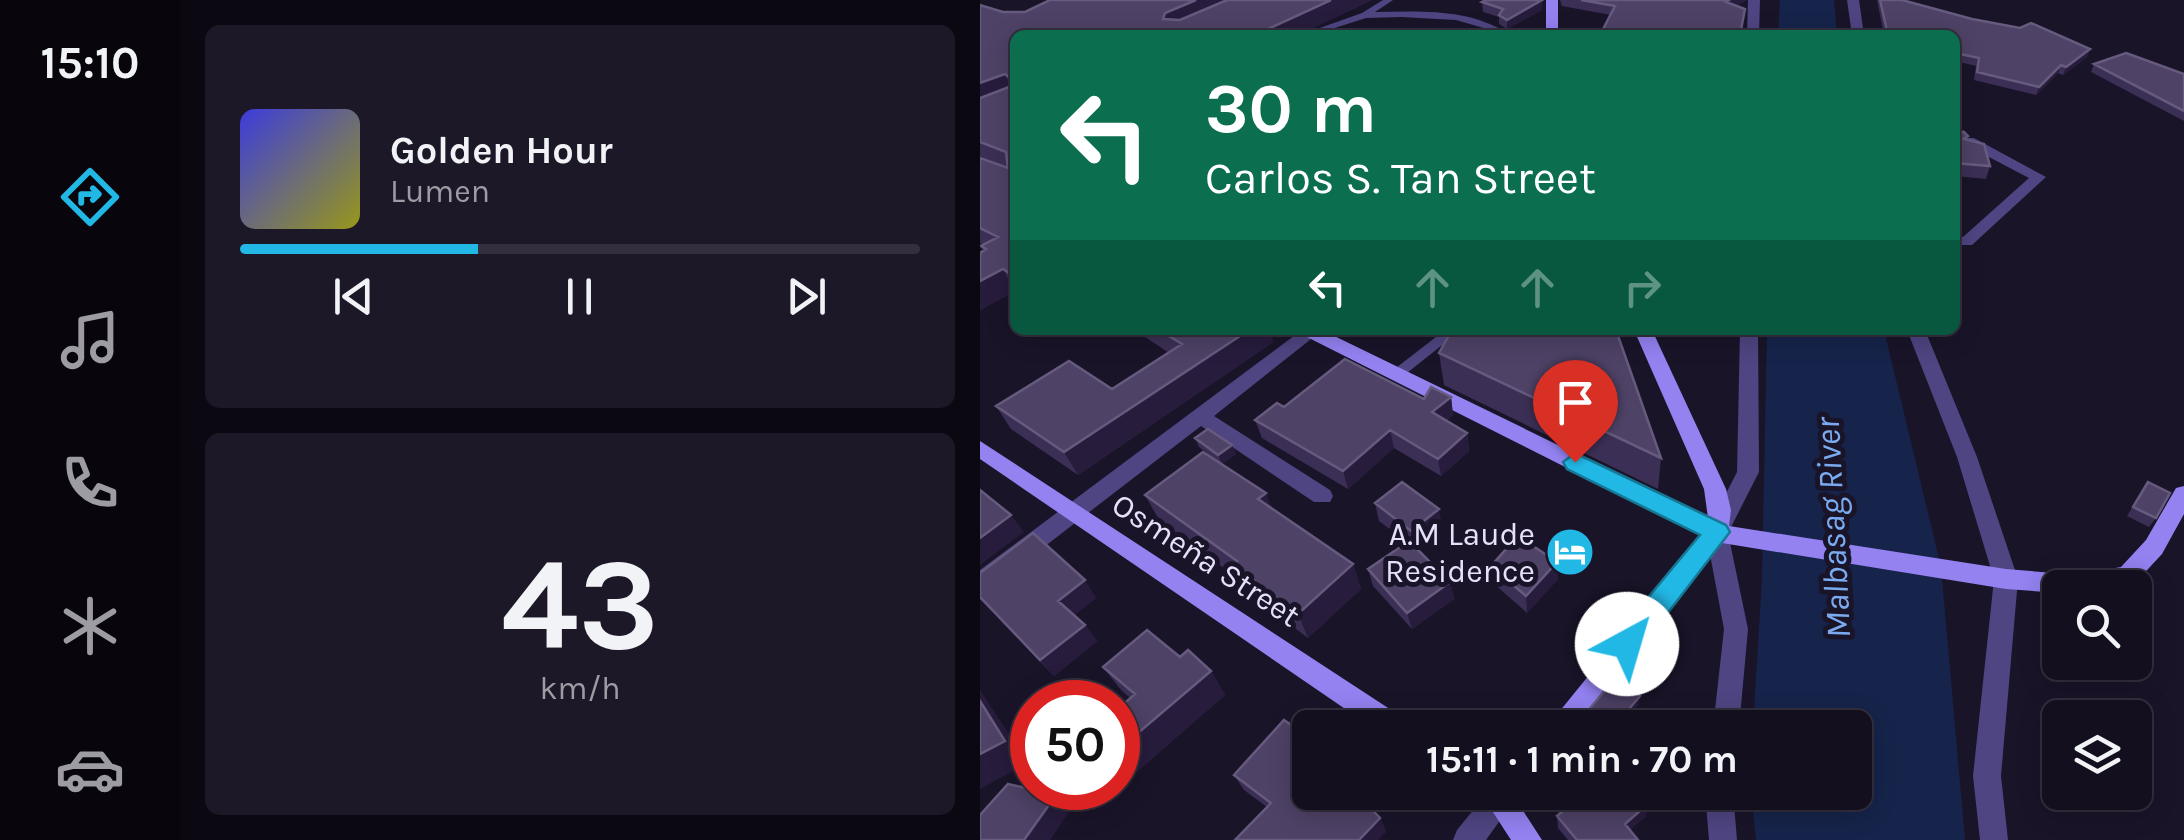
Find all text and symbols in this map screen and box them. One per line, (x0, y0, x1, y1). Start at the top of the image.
text: 15:10 (41, 37, 139, 89)
text: 30 m (1205, 68, 1377, 150)
icon: left (1040, 70, 1170, 200)
text: Golden Hour (390, 128, 613, 173)
text: Carlos S. Tan Street (1205, 152, 1596, 204)
icon: directions (55, 162, 125, 232)
text: Lumen (390, 173, 490, 210)
icon: left (1300, 260, 1355, 315)
icon: ahead (1405, 260, 1460, 315)
icon: ahead (1510, 260, 1565, 315)
icon: right (1615, 260, 1670, 315)
icon: previous (326, 269, 381, 324)
icon: pause (552, 269, 607, 324)
icon: next (779, 269, 834, 324)
icon: music (55, 305, 125, 375)
pin (1533, 360, 1618, 463)
icon: arrive (1548, 375, 1603, 430)
water label: Malbasag River (1807, 415, 1859, 640)
icon: phone (55, 448, 125, 518)
street label: Osmeña Street (1105, 486, 1307, 634)
place label: A.M Laude Residence (1385, 516, 1535, 590)
hotel icon: A.M Laude Residence (1544, 526, 1596, 578)
text: 43 (501, 529, 659, 681)
map controls (2042, 570, 2152, 810)
button: search (2042, 570, 2152, 680)
icon: climate (55, 591, 125, 661)
position arrow (1575, 592, 1679, 696)
text: km/h (539, 670, 621, 707)
speed limit sign: 50 (1010, 680, 1140, 810)
button: layers (2042, 700, 2152, 810)
icon: car (55, 734, 125, 804)
text: 15:11 · 1 min · 70 m (1426, 737, 1738, 782)

